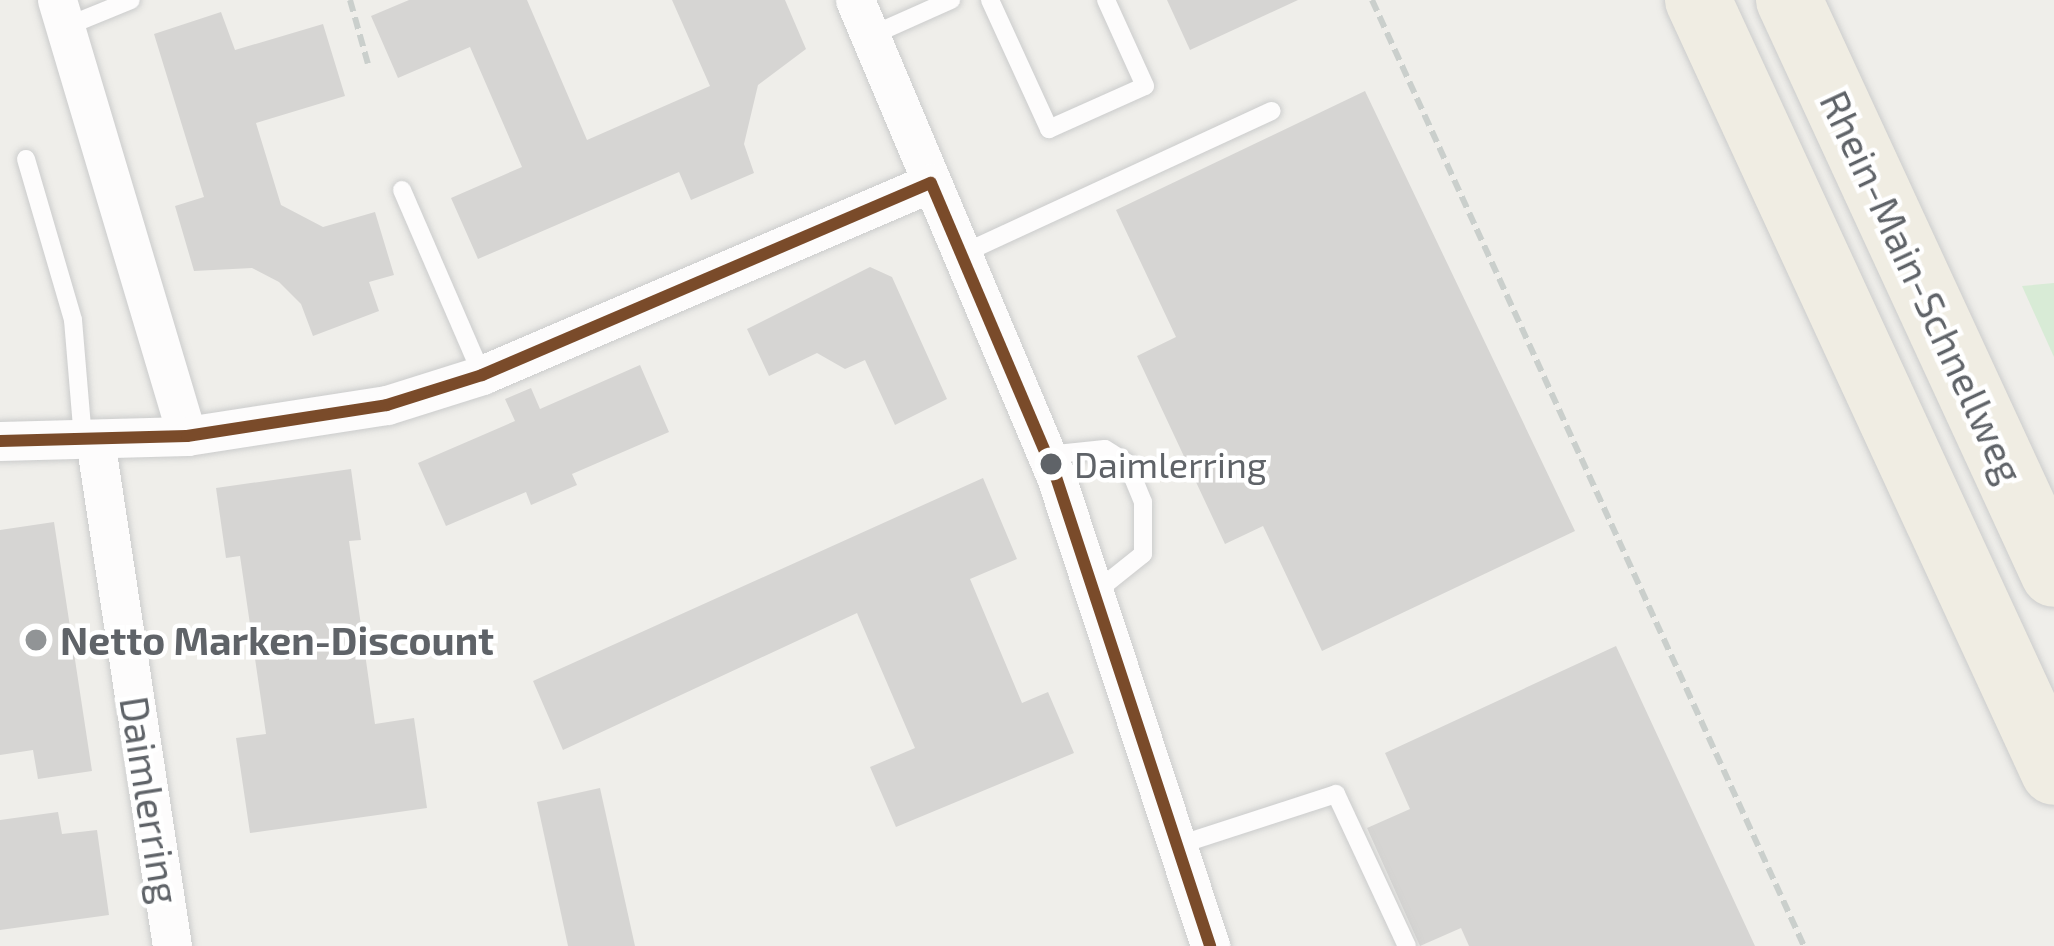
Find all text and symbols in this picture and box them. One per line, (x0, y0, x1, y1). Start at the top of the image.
street label: Rhein-Main-Schnellweg (1811, 84, 2033, 490)
place label: Daimlerring (1074, 442, 1267, 486)
marker: Daimlerring (1040, 453, 1062, 475)
place label: Netto Marken-Discount (60, 617, 494, 663)
marker: Netto Marken-Discount (23, 627, 49, 653)
street label: Daimlerring (111, 693, 189, 907)

